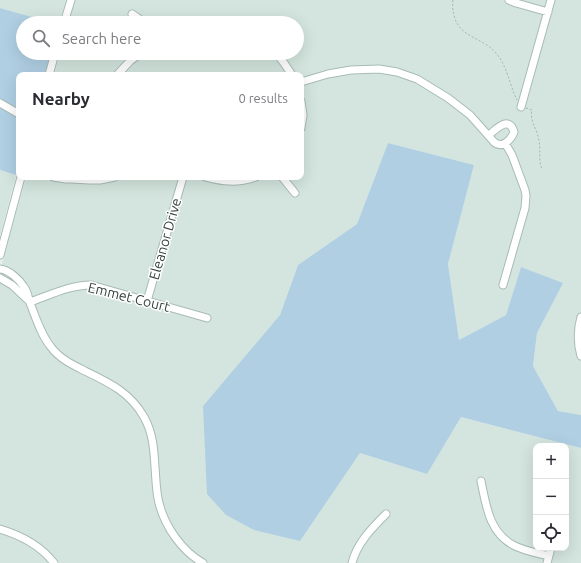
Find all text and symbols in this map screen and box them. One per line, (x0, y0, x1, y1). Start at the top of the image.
search box (16, 16, 304, 60)
icon: search (30, 27, 52, 49)
text: Search here (62, 30, 141, 47)
text: Nearby (32, 89, 90, 108)
text: 0 results (238, 91, 288, 105)
street label: Eleanor Drive (146, 196, 184, 282)
street label: Emmet Court (86, 279, 172, 315)
map controls (533, 443, 569, 551)
button: + (533, 443, 569, 479)
button: − (533, 479, 569, 515)
button: locate (533, 515, 569, 551)

